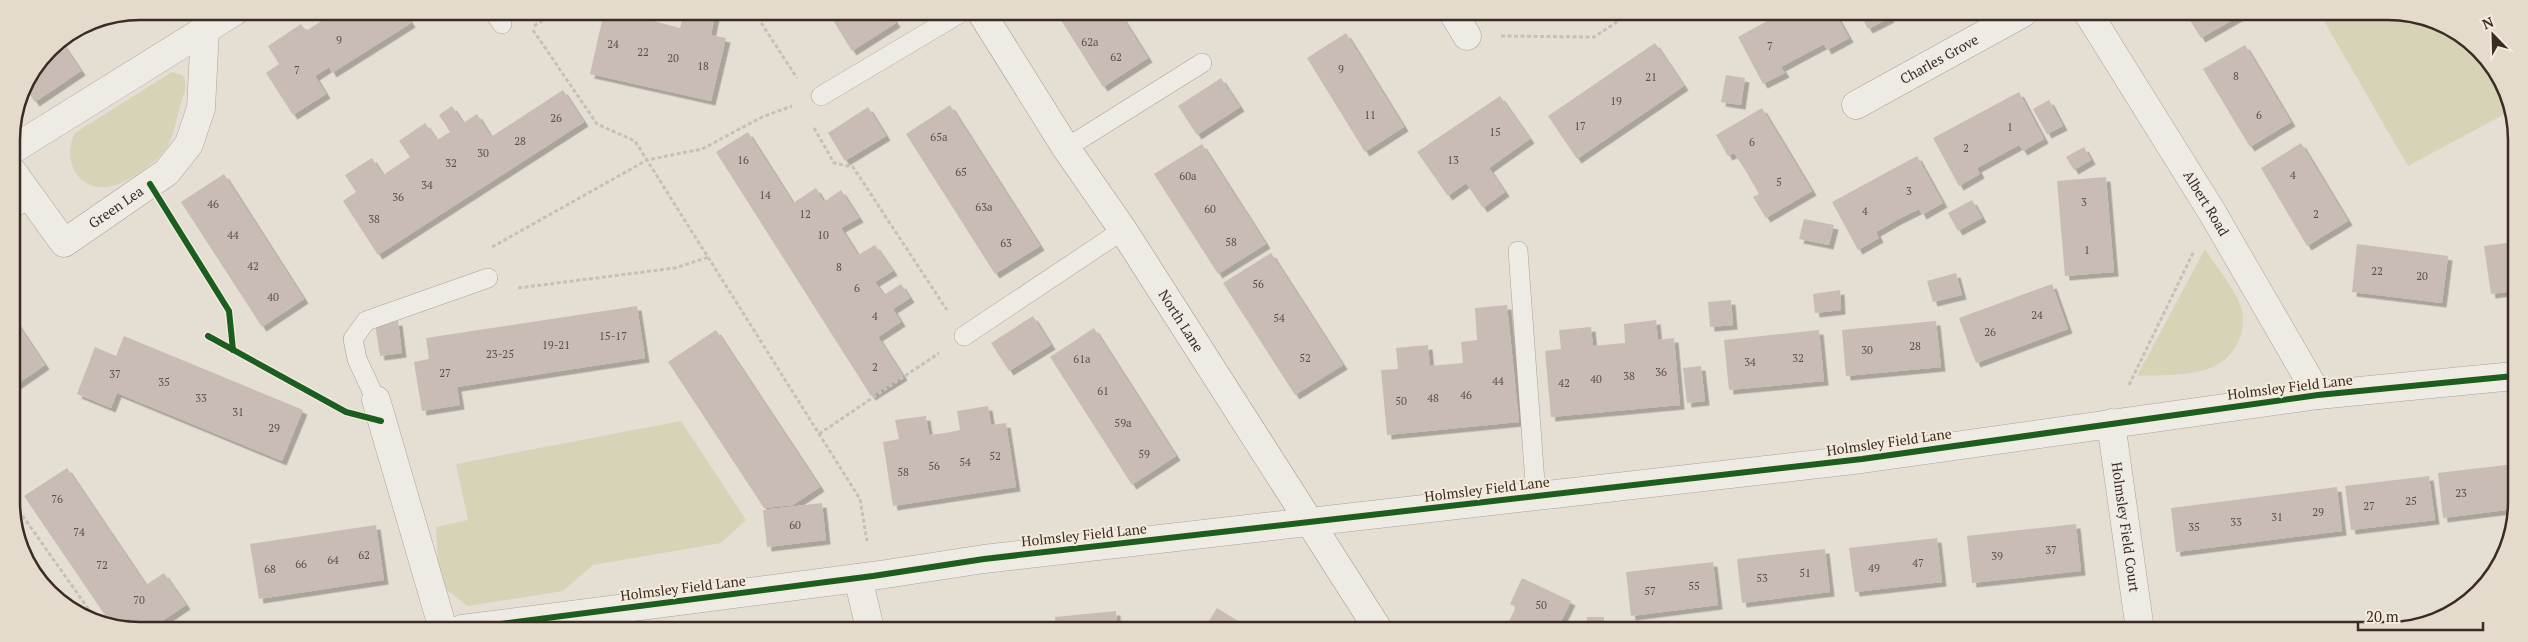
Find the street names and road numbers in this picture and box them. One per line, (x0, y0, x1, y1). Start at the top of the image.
street label: Charles Grove (1896, 29, 1982, 88)
street label: Albert Road (2179, 167, 2234, 240)
street label: Green Lea (85, 181, 147, 232)
street label: North Lane (1155, 286, 1208, 355)
street label: Holmsley Field Lane (2226, 369, 2354, 404)
street label: Holmsley Field Lane (1825, 423, 1953, 460)
street label: Holmsley Field Court (2108, 461, 2145, 594)
street label: Holmsley Field Lane (1423, 471, 1551, 506)
street label: Holmsley Field Lane (1020, 518, 1148, 551)
street label: Holmsley Field Lane (619, 570, 747, 605)

